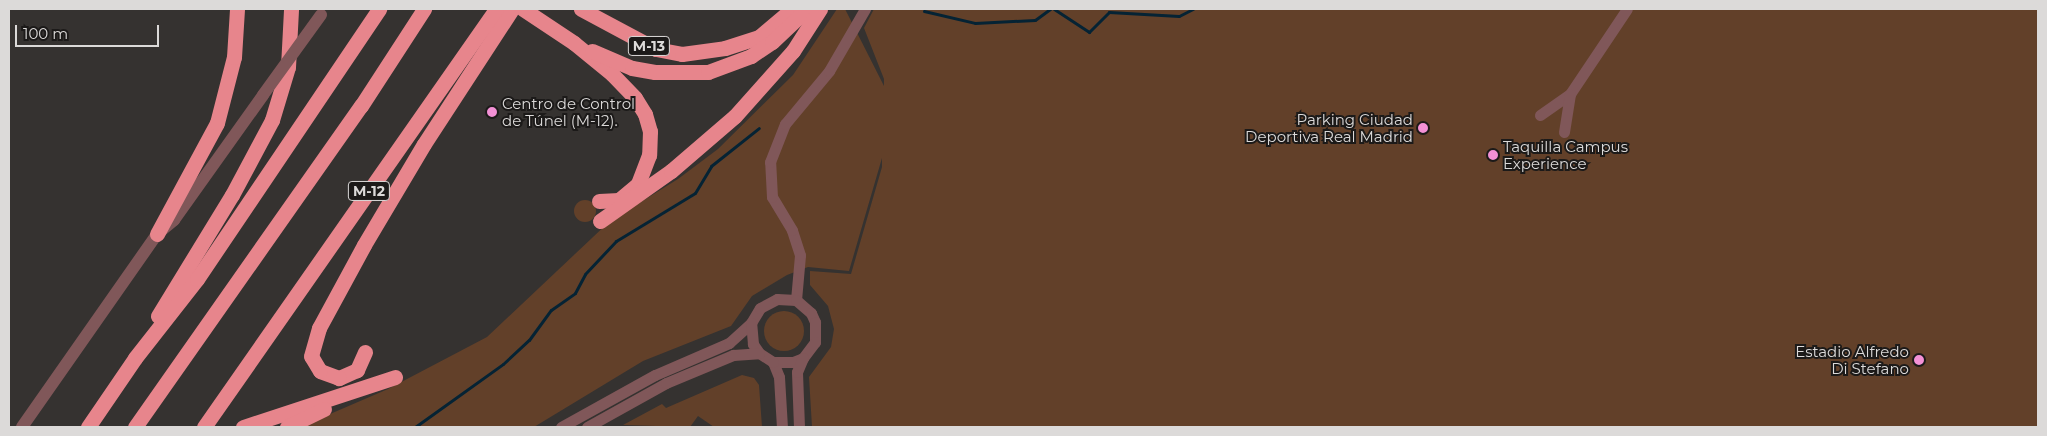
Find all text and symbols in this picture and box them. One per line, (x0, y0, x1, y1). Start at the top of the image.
scale bar (18, 15, 161, 47)
text: 100 m (23, 24, 68, 43)
road number: M-13 (628, 34, 670, 58)
place label: Centro de Control de Túnel (M-12). (502, 94, 635, 129)
marker: Centro de Control de Túnel (M-12). (486, 106, 498, 118)
place label: Parking Ciudad Deportiva Real Madrid (1245, 110, 1413, 145)
marker: Parking Ciudad Deportiva Real Madrid (1417, 122, 1429, 134)
place label: Taquilla Campus Experience (1503, 137, 1628, 172)
marker: Taquilla Campus Experience (1487, 149, 1499, 161)
road number: M-12 (348, 180, 390, 202)
place label: Estadio Alfredo Di Stefano (1795, 342, 1909, 377)
marker: Estadio Alfredo Di Stefano (1913, 354, 1925, 366)

